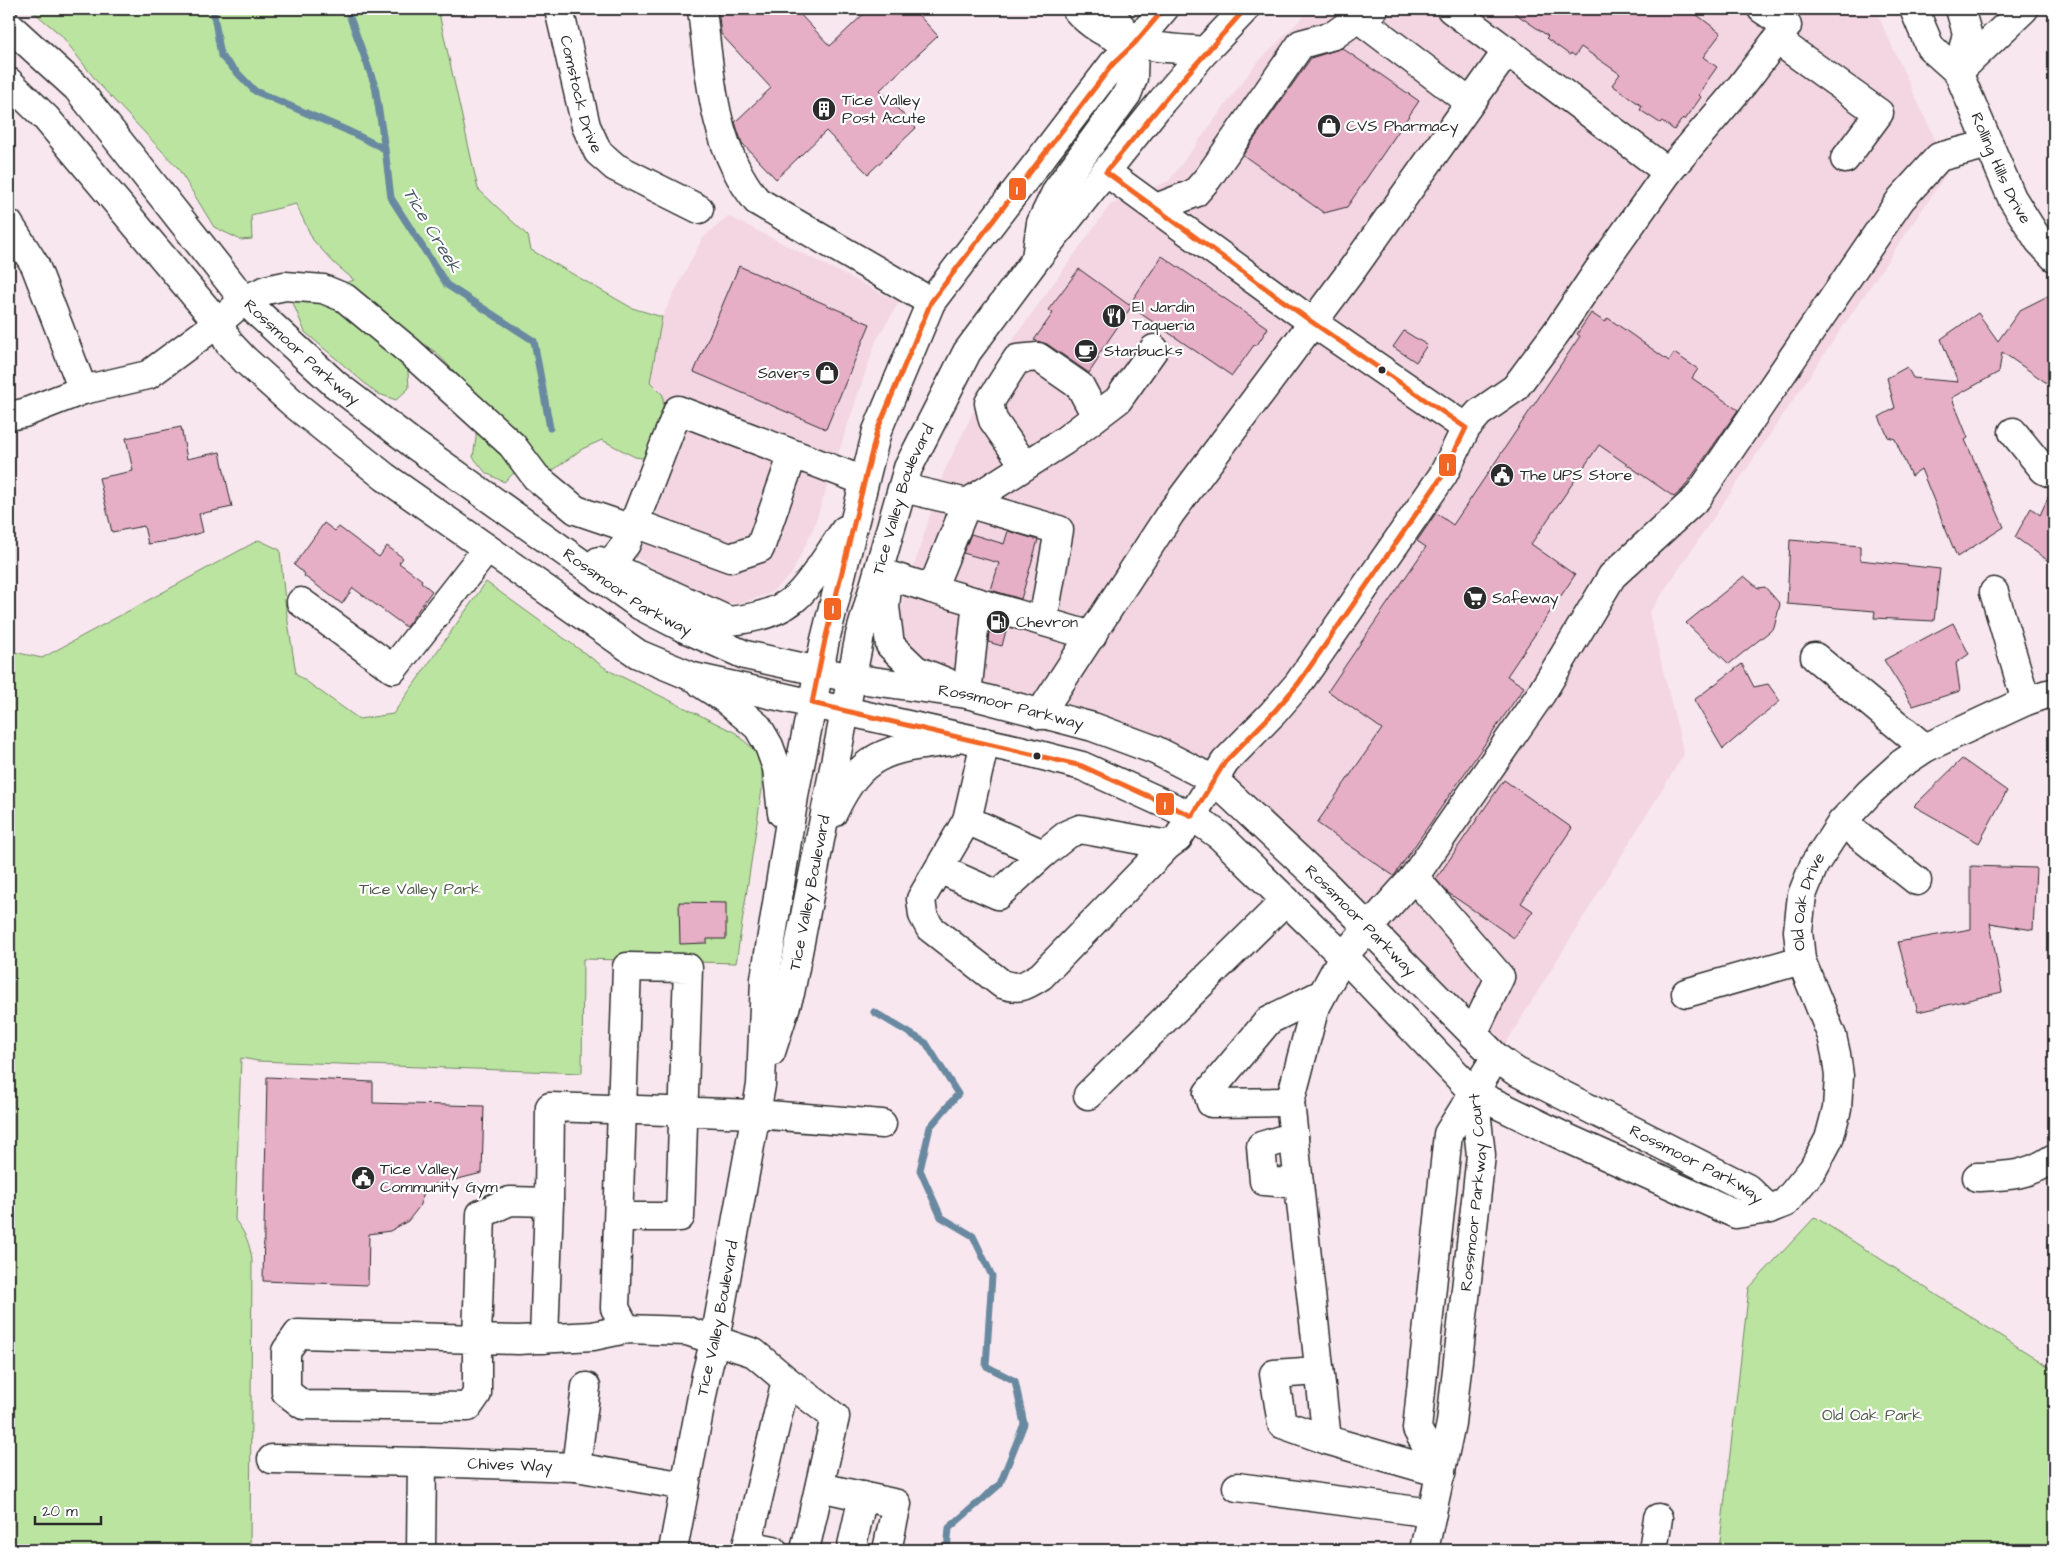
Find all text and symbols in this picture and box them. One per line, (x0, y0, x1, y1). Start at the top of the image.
street label: Comstock Drive (554, 33, 608, 157)
place label: Tice Valley Post Acute (842, 89, 926, 129)
building icon: Tice Valley Post Acute (811, 96, 837, 122)
street label: Rolling Hills Drive (1966, 109, 2037, 228)
shop icon: CVS Pharmacy (1316, 113, 1342, 139)
place label: CVS Pharmacy (1346, 115, 1459, 138)
line badge: 1 (1008, 177, 1027, 201)
text: 1 (1016, 180, 1018, 200)
water label: Tice Creek (397, 183, 468, 278)
street label: Rossmoor Parkway (239, 294, 365, 411)
place label: El Jardin Taqueria (1132, 296, 1195, 336)
restaurant icon: El Jardin Taqueria (1101, 303, 1127, 329)
cafe icon: Starbucks (1073, 338, 1099, 364)
place label: Starbucks (1104, 340, 1183, 362)
shop icon: Savers (814, 360, 840, 386)
place label: Savers (758, 362, 810, 384)
unlabelled marker (1377, 365, 1387, 375)
street label: Tice Valley Boulevard (867, 421, 939, 577)
line badge: 1 (1438, 453, 1457, 477)
text: 1 (1447, 456, 1449, 476)
public building icon: The UPS Store (1489, 462, 1515, 488)
place label: The UPS Store (1520, 464, 1632, 486)
street label: Rossmoor Parkway (559, 543, 695, 642)
supermarket icon: Safeway (1462, 585, 1488, 611)
place label: Safeway (1492, 587, 1559, 610)
line badge: 1 (823, 597, 842, 621)
text: 1 (832, 599, 834, 619)
fuel station icon: Chevron (985, 609, 1011, 635)
place label: Chevron (1016, 611, 1078, 633)
street label: Rossmoor Parkway (937, 679, 1086, 736)
unlabelled marker (1032, 751, 1042, 761)
line badge: 1 (1155, 792, 1175, 816)
text: 1 (1164, 795, 1166, 815)
street label: Tice Valley Boulevard (784, 813, 836, 972)
street label: Old Oak Drive (1787, 848, 1831, 952)
street label: Rossmoor Parkway (1300, 860, 1421, 982)
park label: Tice Valley Park (359, 878, 481, 901)
street label: Rossmoor Parkway Court (1455, 1092, 1493, 1292)
street label: Rossmoor Parkway (1626, 1120, 1768, 1210)
place label: Tice Valley Community Gym (380, 1158, 498, 1199)
public building icon: Tice Valley Community Gym (350, 1165, 376, 1191)
street label: Tice Valley Boulevard (691, 1239, 744, 1398)
park label: Old Oak Park (1822, 1404, 1922, 1426)
street label: Chives Way (467, 1452, 553, 1478)
scale bar (35, 1494, 101, 1526)
text: 20 m (42, 1501, 78, 1522)

